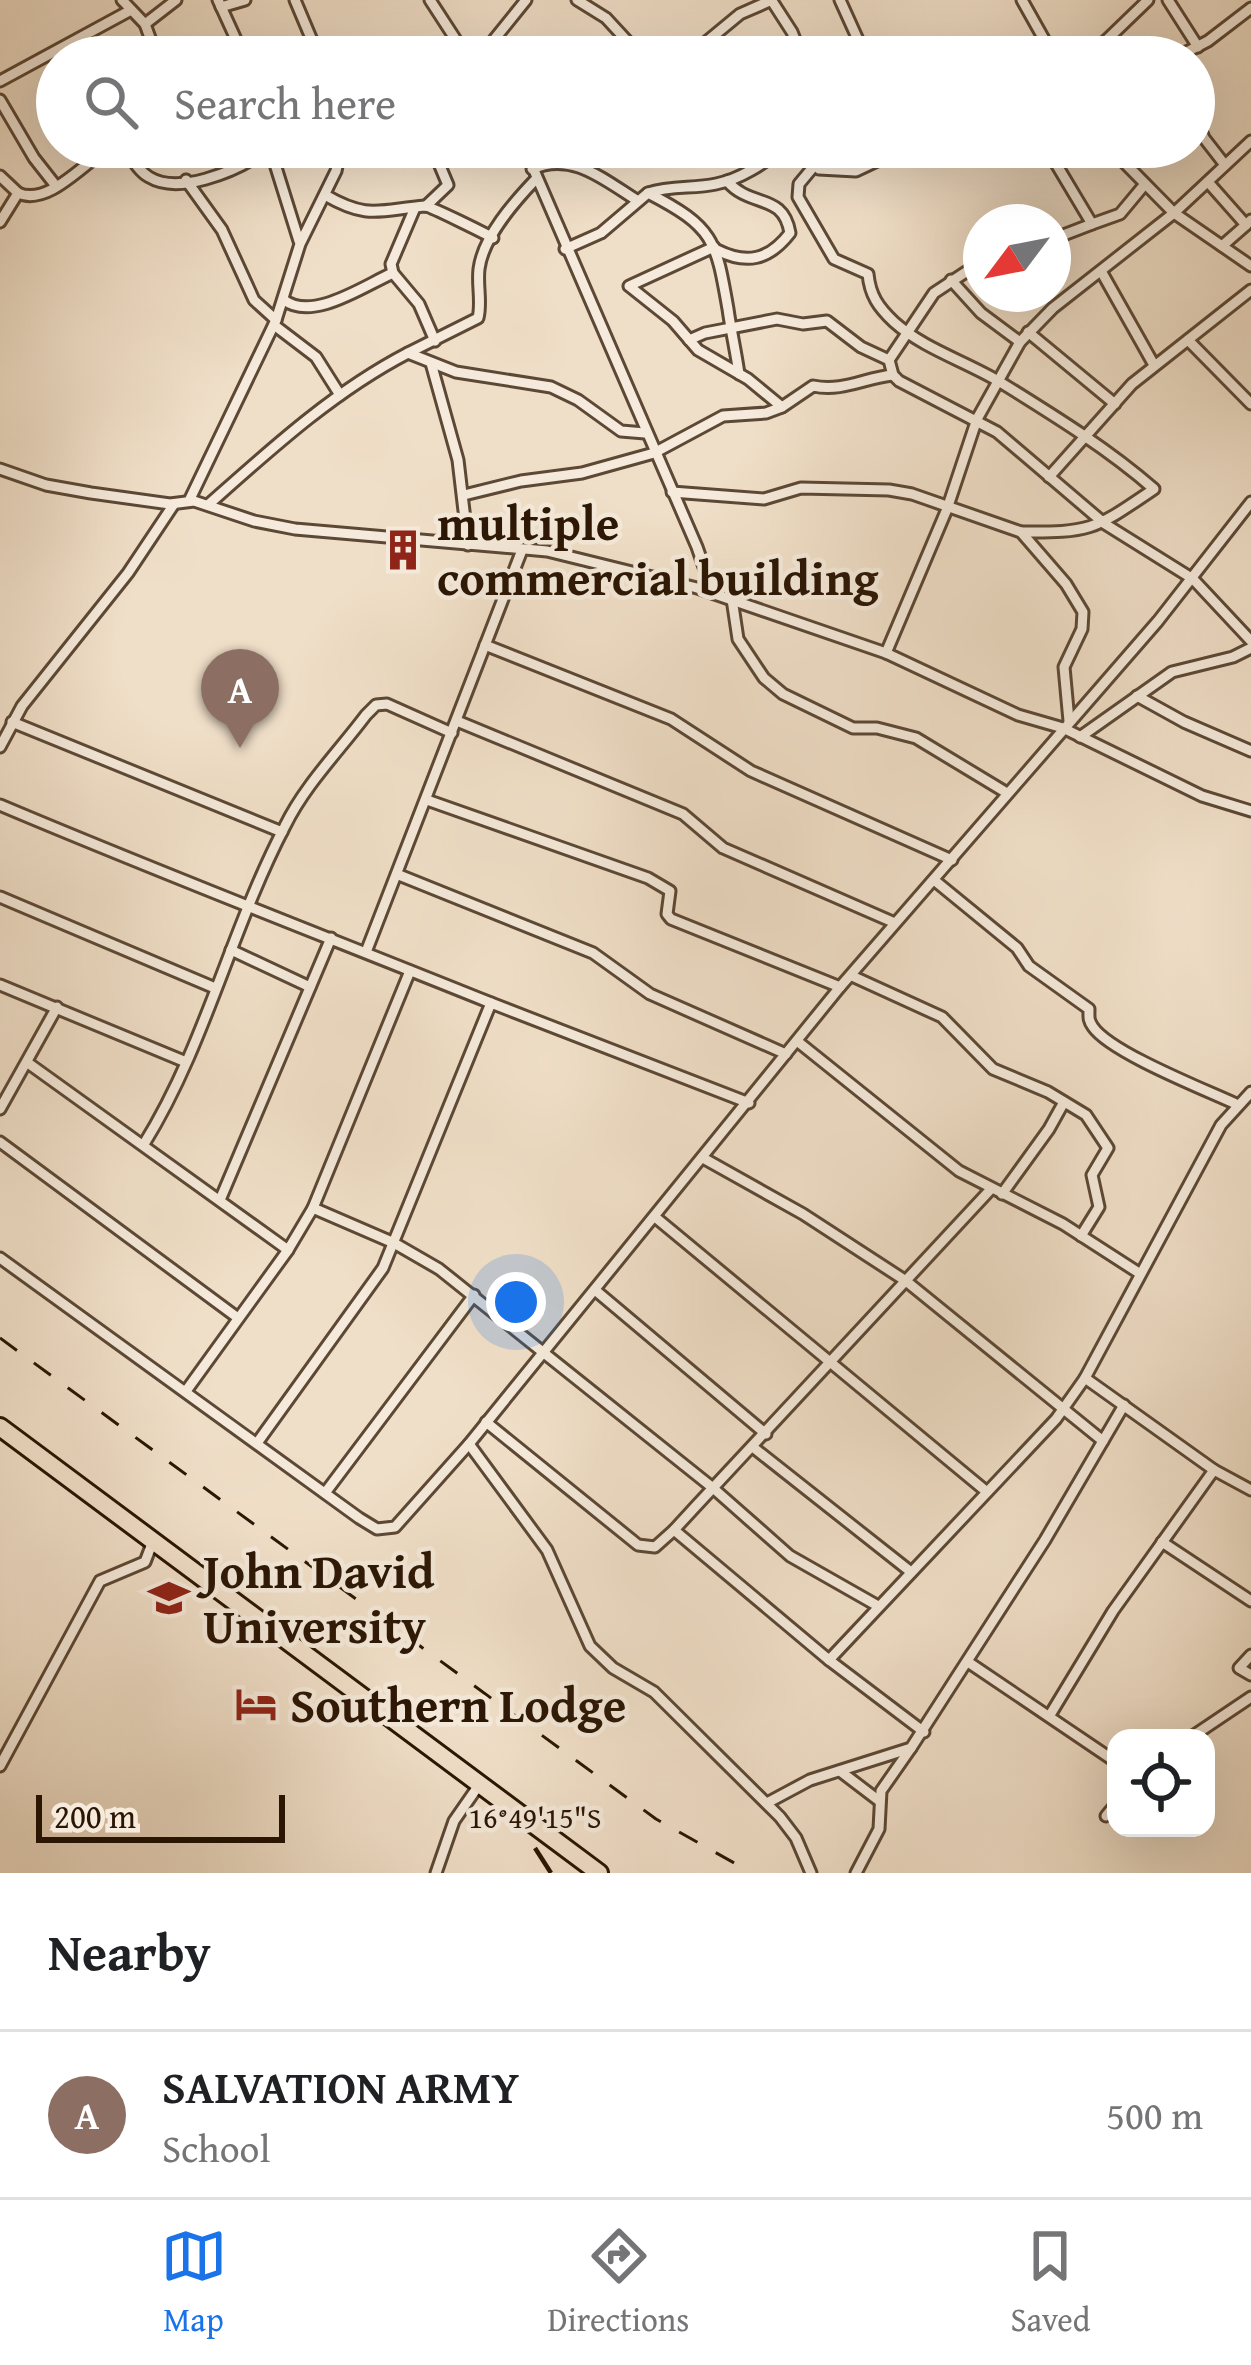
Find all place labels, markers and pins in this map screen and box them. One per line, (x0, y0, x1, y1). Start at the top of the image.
place label: multiple commercial building (437, 487, 879, 613)
building icon: multiple commercial building (380, 527, 426, 573)
pin: A (201, 649, 279, 748)
place label: John David University (196, 1535, 435, 1661)
school or university icon: John David University (146, 1575, 192, 1621)
place label: Southern Lodge (290, 1669, 626, 1740)
hotel icon: Southern Lodge (233, 1681, 279, 1727)

